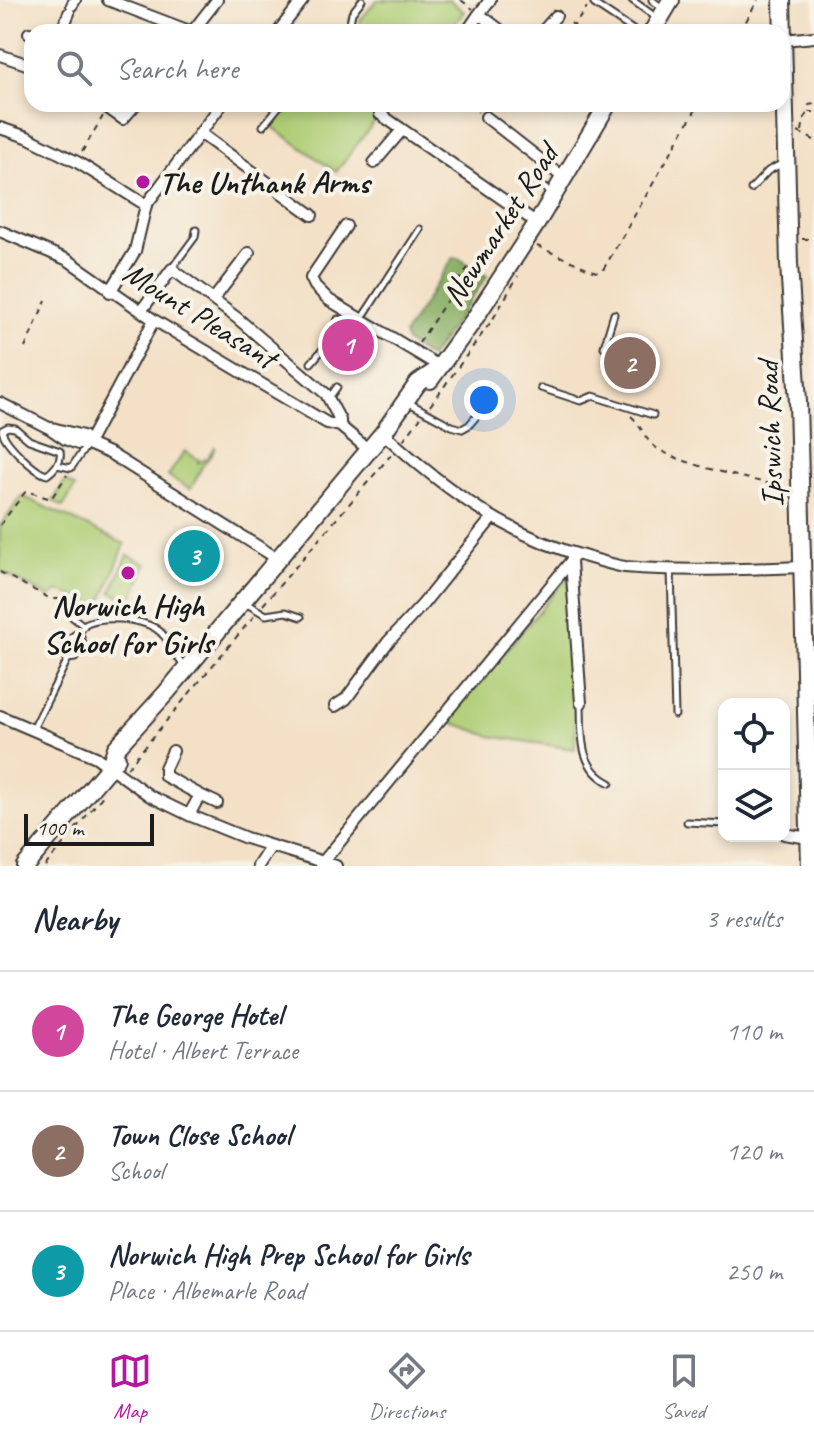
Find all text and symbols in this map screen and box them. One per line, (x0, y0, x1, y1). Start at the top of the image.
search box (24, 24, 790, 112)
icon: search (52, 46, 96, 90)
text: Search here (116, 49, 238, 87)
street label: Newmarket Road (433, 133, 570, 313)
place label: The Unthank Arms (159, 162, 372, 203)
marker: The Unthank Arms (134, 173, 152, 191)
street label: Mount Pleasant (116, 252, 288, 380)
pin: 1 (322, 315, 374, 375)
pin: 2 (604, 333, 656, 393)
street label: Ipswich Road (747, 356, 793, 508)
your location (464, 380, 504, 420)
pin: 3 (168, 526, 220, 586)
marker: Norwich High School for Girls (119, 564, 137, 582)
place label: Norwich High School for Girls (43, 585, 217, 663)
map controls (718, 698, 790, 842)
button: locate (718, 698, 790, 770)
button: layers (718, 770, 790, 842)
scale bar (24, 810, 154, 846)
text: 100 m (36, 814, 83, 842)
text: Nearby (32, 897, 118, 940)
text: 3 results (706, 902, 782, 935)
text: The George Hotel (108, 996, 282, 1034)
text: 1 (52, 1015, 64, 1048)
text: 110 m (726, 1015, 782, 1048)
text: Hotel · Albert Terrace (108, 1034, 298, 1067)
text: Town Close School (108, 1116, 291, 1154)
text: 2 (52, 1135, 64, 1168)
text: 120 m (726, 1135, 782, 1168)
text: School (108, 1154, 164, 1187)
text: Norwich High Prep School for Girls (108, 1236, 469, 1274)
text: 3 (52, 1255, 64, 1288)
text: 250 m (726, 1255, 782, 1288)
text: Place · Albemarle Road (108, 1274, 305, 1307)
tab: Map (108, 1349, 152, 1425)
tab: Directions (369, 1349, 445, 1425)
tab: Saved (662, 1349, 706, 1425)

